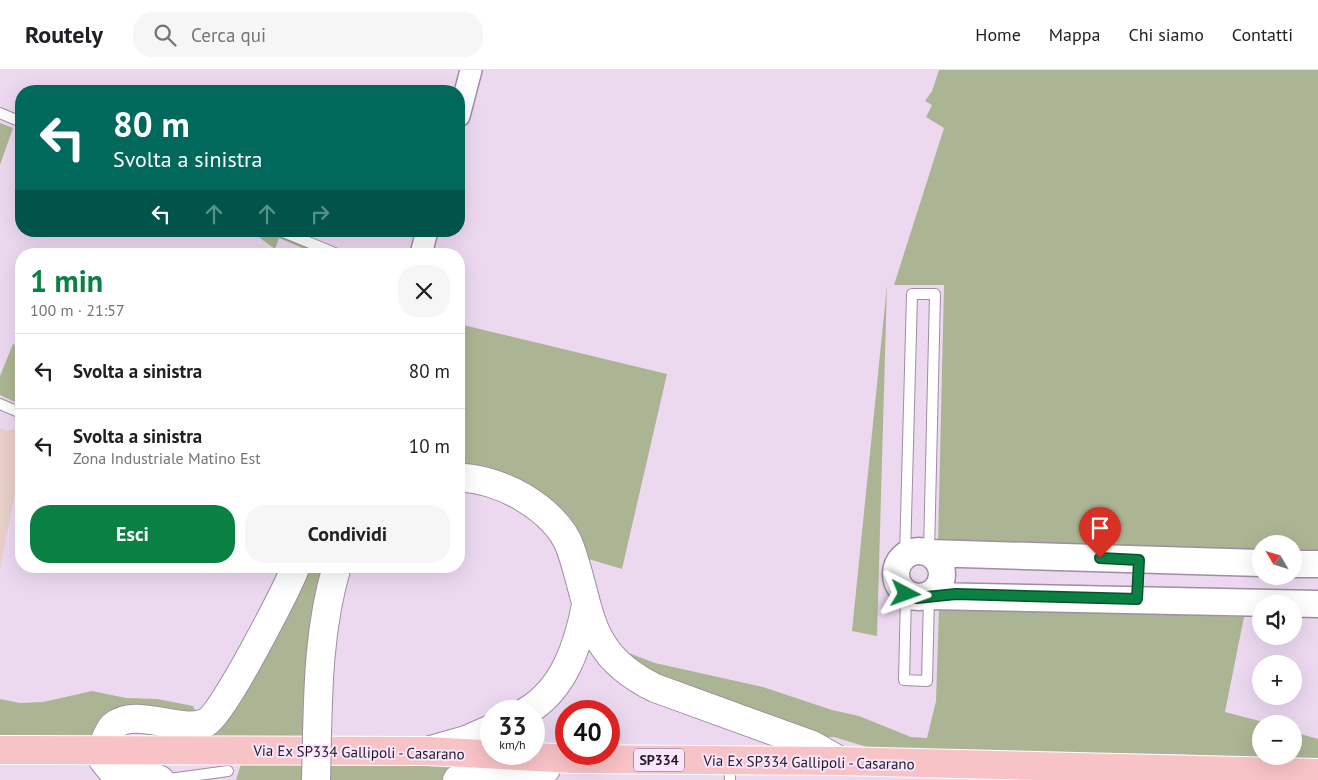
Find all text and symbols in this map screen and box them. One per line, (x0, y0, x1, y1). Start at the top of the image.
search box (133, 12, 483, 57)
text: Routely (25, 19, 103, 50)
icon: search (151, 21, 179, 49)
text: Cerca qui (191, 23, 266, 47)
text: Home (975, 23, 1021, 46)
text: Mappa (1049, 23, 1100, 46)
text: Chi siamo (1128, 23, 1204, 46)
text: Contatti (1232, 23, 1293, 46)
text: 80 m (113, 101, 190, 147)
icon: left (30, 105, 95, 170)
text: Svolta a sinistra (113, 145, 263, 173)
icon: left (147, 200, 175, 228)
icon: ahead (200, 200, 228, 228)
icon: ahead (253, 200, 281, 228)
icon: right (306, 200, 334, 228)
text: 1 min (30, 261, 103, 300)
button: close (398, 265, 450, 317)
text: 100 m · 21:57 (30, 300, 125, 320)
icon: left (30, 357, 58, 385)
text: Svolta a sinistra (73, 359, 202, 383)
text: 80 m (409, 359, 450, 383)
text: Svolta a sinistra (73, 424, 202, 448)
icon: left (30, 432, 58, 460)
text: 10 m (409, 434, 450, 458)
text: Zona Industriale Matino Est (73, 448, 261, 468)
button: Esci (30, 505, 235, 563)
button: Condividi (245, 505, 450, 563)
pin (1079, 507, 1121, 558)
icon: arrive (1086, 514, 1114, 542)
north arrow (1252, 535, 1302, 585)
map controls (1252, 535, 1302, 765)
position arrow (879, 567, 931, 619)
button: sound (1252, 595, 1302, 645)
button: + (1252, 655, 1302, 705)
speed limit sign: 40 (555, 700, 620, 765)
text: 33 (498, 710, 527, 742)
button: − (1252, 715, 1302, 765)
text: km/h (499, 737, 526, 752)
street label: Via Ex SP334 Gallipoli - Casarano (252, 741, 465, 763)
road number: SP334 (634, 748, 684, 772)
street label: Via Ex SP334 Gallipoli - Casarano (702, 751, 915, 773)

